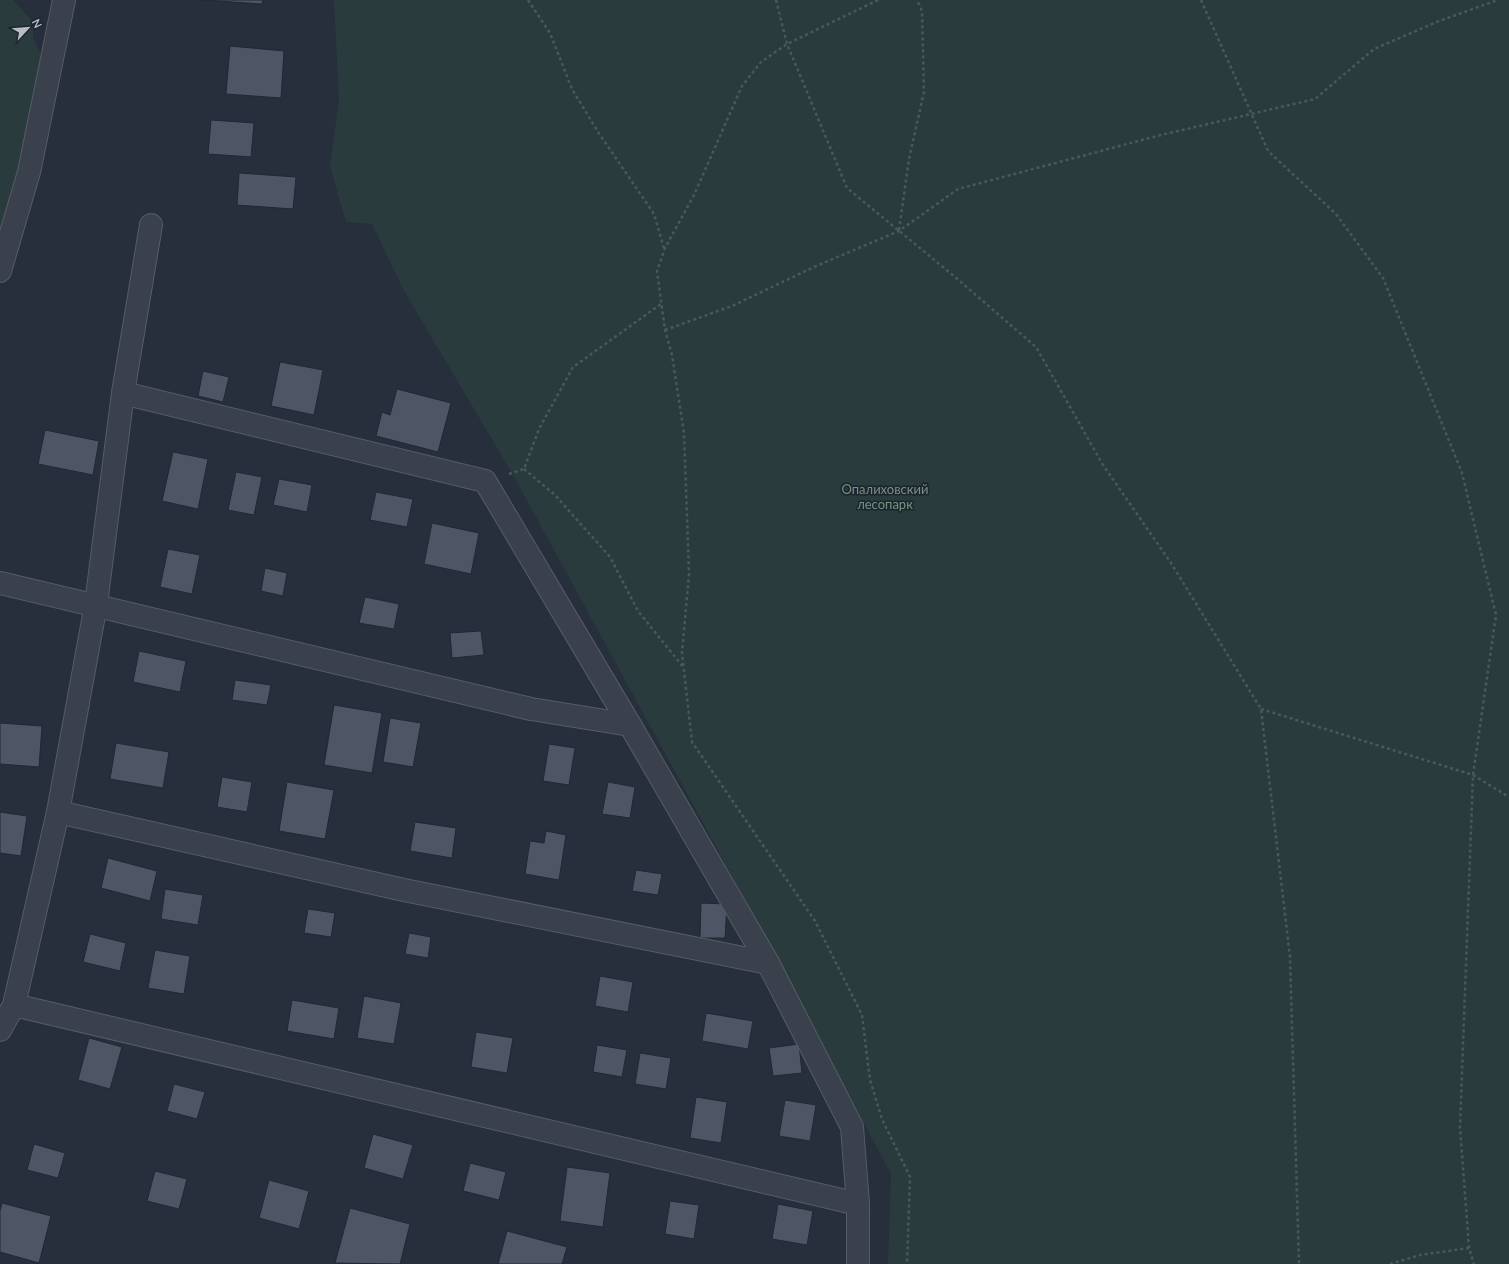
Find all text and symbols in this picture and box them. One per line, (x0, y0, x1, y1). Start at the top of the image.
north arrow (8, 8, 48, 48)
text: N (30, 17, 45, 30)
park label: Опалиховский лесопарк (841, 481, 929, 512)

